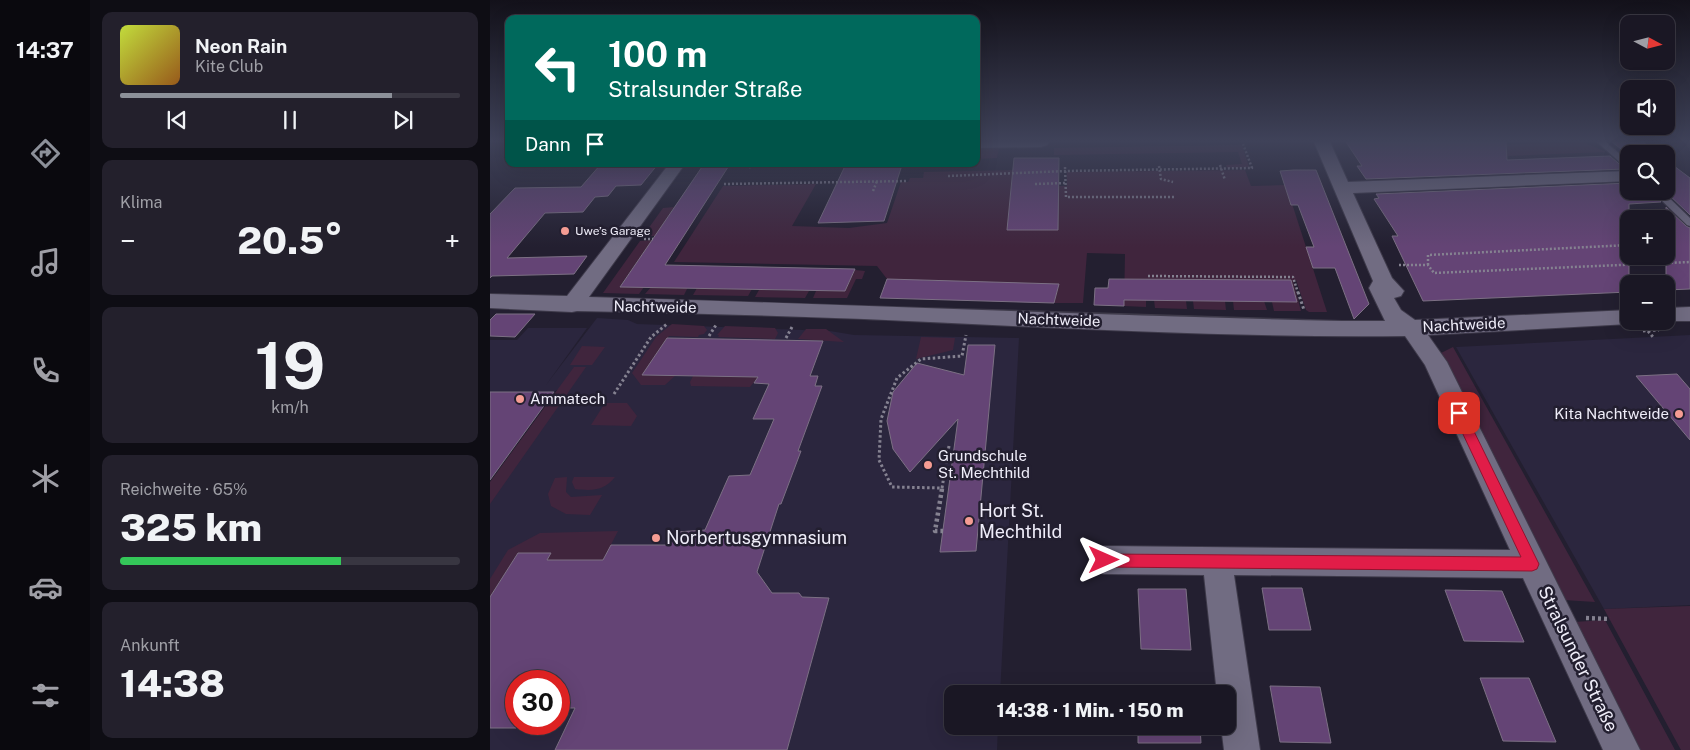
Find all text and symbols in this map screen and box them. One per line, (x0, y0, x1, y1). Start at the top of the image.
north arrow (1620, 15, 1675, 70)
map controls (1620, 15, 1675, 330)
text: 100 m (608, 34, 707, 75)
text: Neon Rain (195, 35, 287, 57)
icon: left (525, 35, 590, 100)
text: 14:37 (16, 37, 74, 63)
text: Kite Club (195, 57, 263, 76)
text: Stralsunder Straße (608, 76, 803, 102)
button: sound (1620, 80, 1675, 135)
icon: previous (163, 106, 191, 134)
icon: pause (276, 106, 304, 134)
icon: next (389, 106, 417, 134)
icon: arrive (581, 130, 609, 158)
text: Dann (525, 133, 571, 155)
icon: directions (28, 136, 63, 171)
button: search (1620, 145, 1675, 200)
text: Klima (120, 193, 162, 212)
button: + (1620, 210, 1675, 265)
text: 20.5° (237, 218, 343, 263)
text: − (120, 224, 136, 257)
text: + (444, 224, 460, 257)
place label: Uwe’s Garage (575, 224, 651, 238)
marker: Uwe’s Garage (559, 225, 571, 237)
icon: music (28, 245, 63, 280)
button: − (1620, 275, 1675, 330)
street label: Nachtweide (613, 297, 697, 316)
street label: Nachtweide (1017, 310, 1101, 329)
street label: Nachtweide (1422, 314, 1506, 335)
text: 19 (255, 327, 325, 404)
icon: phone (28, 353, 63, 388)
place label: Ammatech (530, 390, 605, 407)
pin (1438, 392, 1480, 434)
marker: Ammatech (514, 393, 526, 405)
text: km/h (271, 398, 309, 417)
icon: arrive (1445, 399, 1473, 427)
place label: Kita Nachtweide (1554, 405, 1669, 422)
marker: Kita Nachtweide (1673, 408, 1685, 420)
place label: Grundschule St. Mechthild (938, 447, 1030, 481)
marker: Grundschule St. Mechthild (922, 459, 934, 471)
icon: climate (28, 461, 63, 496)
text: Reichweite · 65% (120, 480, 247, 499)
place label: Hort St. Mechthild (979, 500, 1062, 542)
text: 325 km (120, 505, 262, 550)
marker: Hort St. Mechthild (963, 515, 975, 527)
place label: Norbertusgymnasium (666, 527, 847, 548)
marker: Norbertusgymnasium (650, 532, 662, 544)
position arrow (1077, 533, 1129, 585)
icon: car (28, 570, 63, 605)
street label: Stralsunder Straße (1534, 583, 1623, 735)
text: Ankunft (120, 636, 180, 655)
text: 14:38 (120, 661, 225, 706)
speed limit sign: 30 (505, 670, 570, 735)
icon: filters (28, 678, 63, 713)
text: 14:38 · 1 Min. · 150 m (997, 699, 1184, 721)

